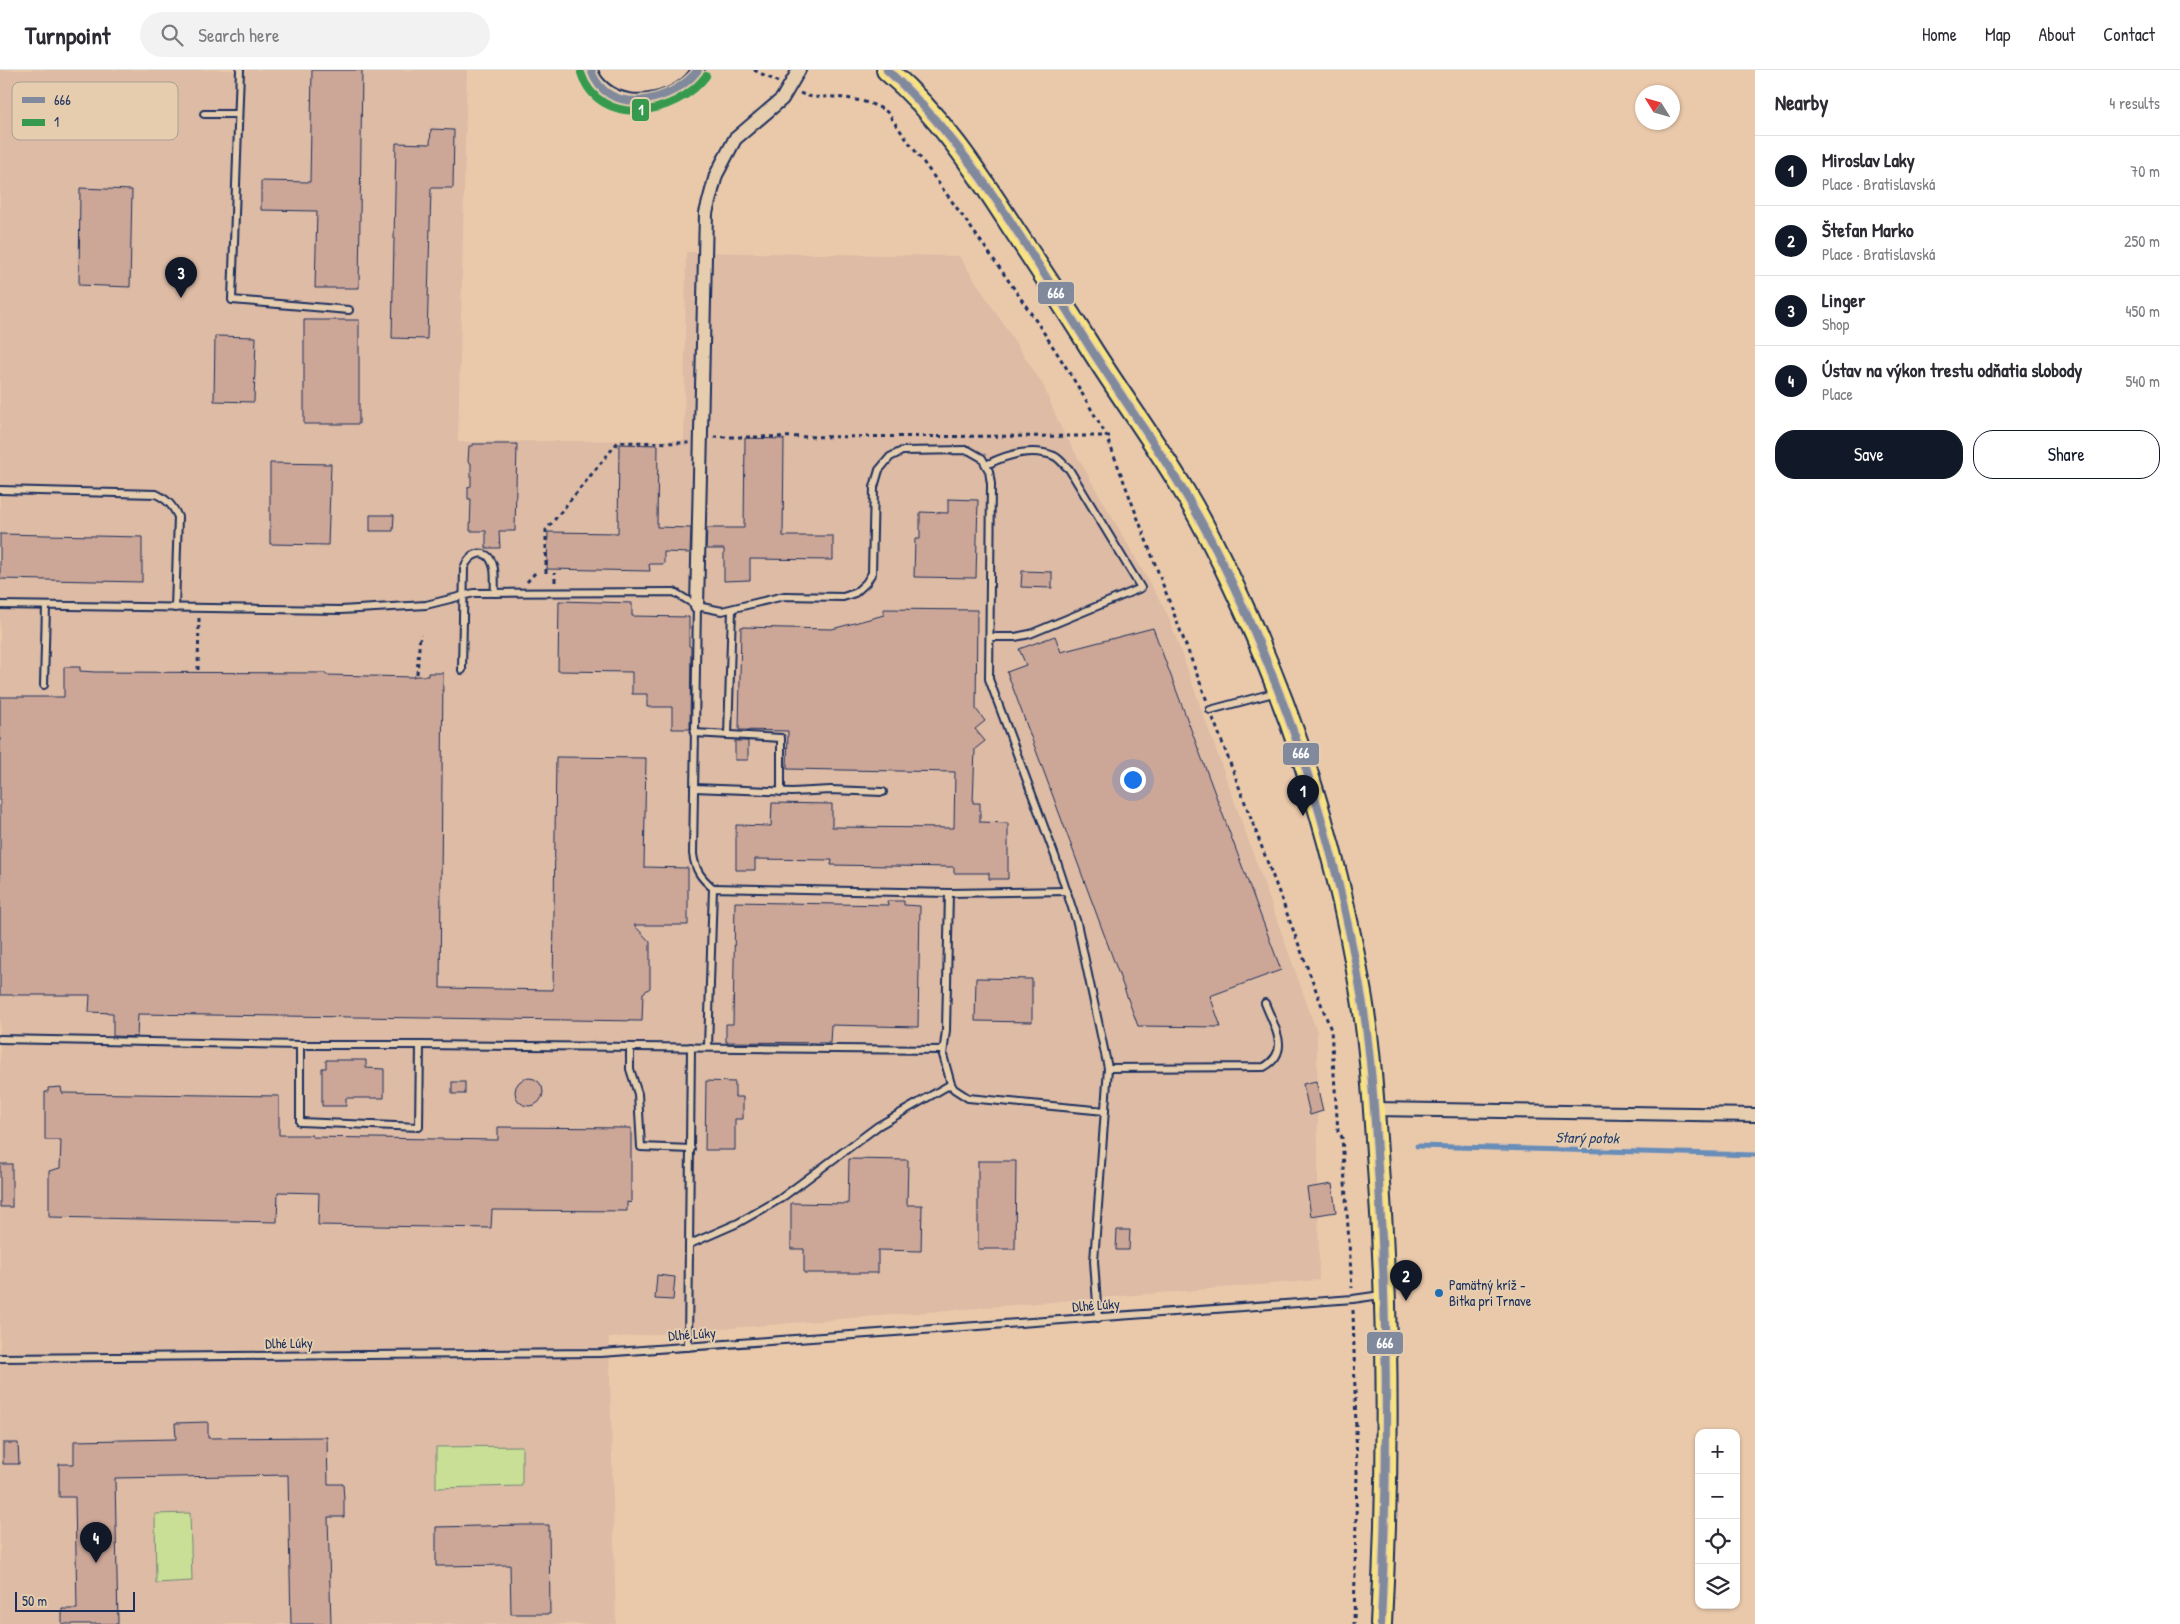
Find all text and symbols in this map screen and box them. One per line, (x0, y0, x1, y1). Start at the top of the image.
search box (140, 12, 490, 57)
text: Turnpoint (25, 19, 110, 51)
icon: search (158, 21, 186, 49)
text: Search here (198, 22, 280, 48)
text: Home (1922, 22, 1957, 47)
text: Map (1985, 22, 2010, 47)
text: About (2038, 22, 2075, 47)
text: Contact (2103, 22, 2155, 47)
legend (12, 82, 178, 140)
north arrow (1635, 85, 1680, 130)
text: Nearby (1775, 88, 1828, 117)
text: 666 (54, 90, 71, 109)
text: 4 results (2109, 92, 2160, 114)
line badge: 1 (631, 98, 650, 122)
text: 1 (638, 100, 644, 119)
text: 1 (54, 112, 59, 131)
text: Miroslav Laky (1822, 147, 1915, 173)
text: 1 (1788, 160, 1794, 182)
text: 70 m (2130, 160, 2160, 182)
text: Place · Bratislavská (1822, 173, 1935, 195)
text: Štefan Marko (1822, 217, 1914, 243)
text: 2 (1787, 230, 1795, 252)
text: 250 m (2124, 230, 2160, 252)
text: Place · Bratislavská (1822, 243, 1935, 265)
pin: 3 (165, 257, 197, 298)
line badge: 666 (1037, 281, 1075, 305)
text: 666 (1048, 283, 1065, 302)
text: Linger (1822, 287, 1865, 313)
text: 3 (1787, 300, 1795, 322)
text: 450 m (2126, 300, 2160, 322)
text: Shop (1822, 313, 1849, 335)
text: Ústav na výkon trestu odňatia slobody (1822, 357, 2082, 383)
text: 4 (1788, 370, 1794, 392)
text: 540 m (2126, 370, 2160, 392)
text: Place (1822, 383, 1853, 405)
button: Save (1775, 430, 1963, 479)
button: Share (1973, 430, 2160, 479)
line badge: 666 (1282, 742, 1320, 766)
text: 666 (1293, 743, 1310, 762)
your location (1120, 767, 1146, 793)
pin: 1 (1287, 775, 1319, 816)
water label: Starý potok (1555, 1126, 1621, 1149)
pin: 2 (1390, 1260, 1422, 1301)
place label: Pamätný kríž - Bitka pri Trnave (1449, 1275, 1532, 1311)
marker: Pamätný kríž - Bitka pri Trnave (1433, 1287, 1445, 1299)
street label: Dlhé Lúky (1072, 1293, 1121, 1317)
street label: Dlhé Lúky (668, 1322, 717, 1346)
line badge: 666 (1366, 1331, 1404, 1355)
street label: Dlhé Lúky (265, 1333, 313, 1353)
text: 666 (1377, 1333, 1394, 1352)
map controls (1695, 1429, 1740, 1609)
button: + (1695, 1429, 1740, 1474)
button: − (1695, 1474, 1740, 1519)
button: locate (1695, 1519, 1740, 1564)
pin: 4 (80, 1522, 112, 1563)
button: layers (1695, 1564, 1740, 1609)
scale bar (15, 1589, 135, 1612)
text: 50 m (22, 1591, 47, 1610)

